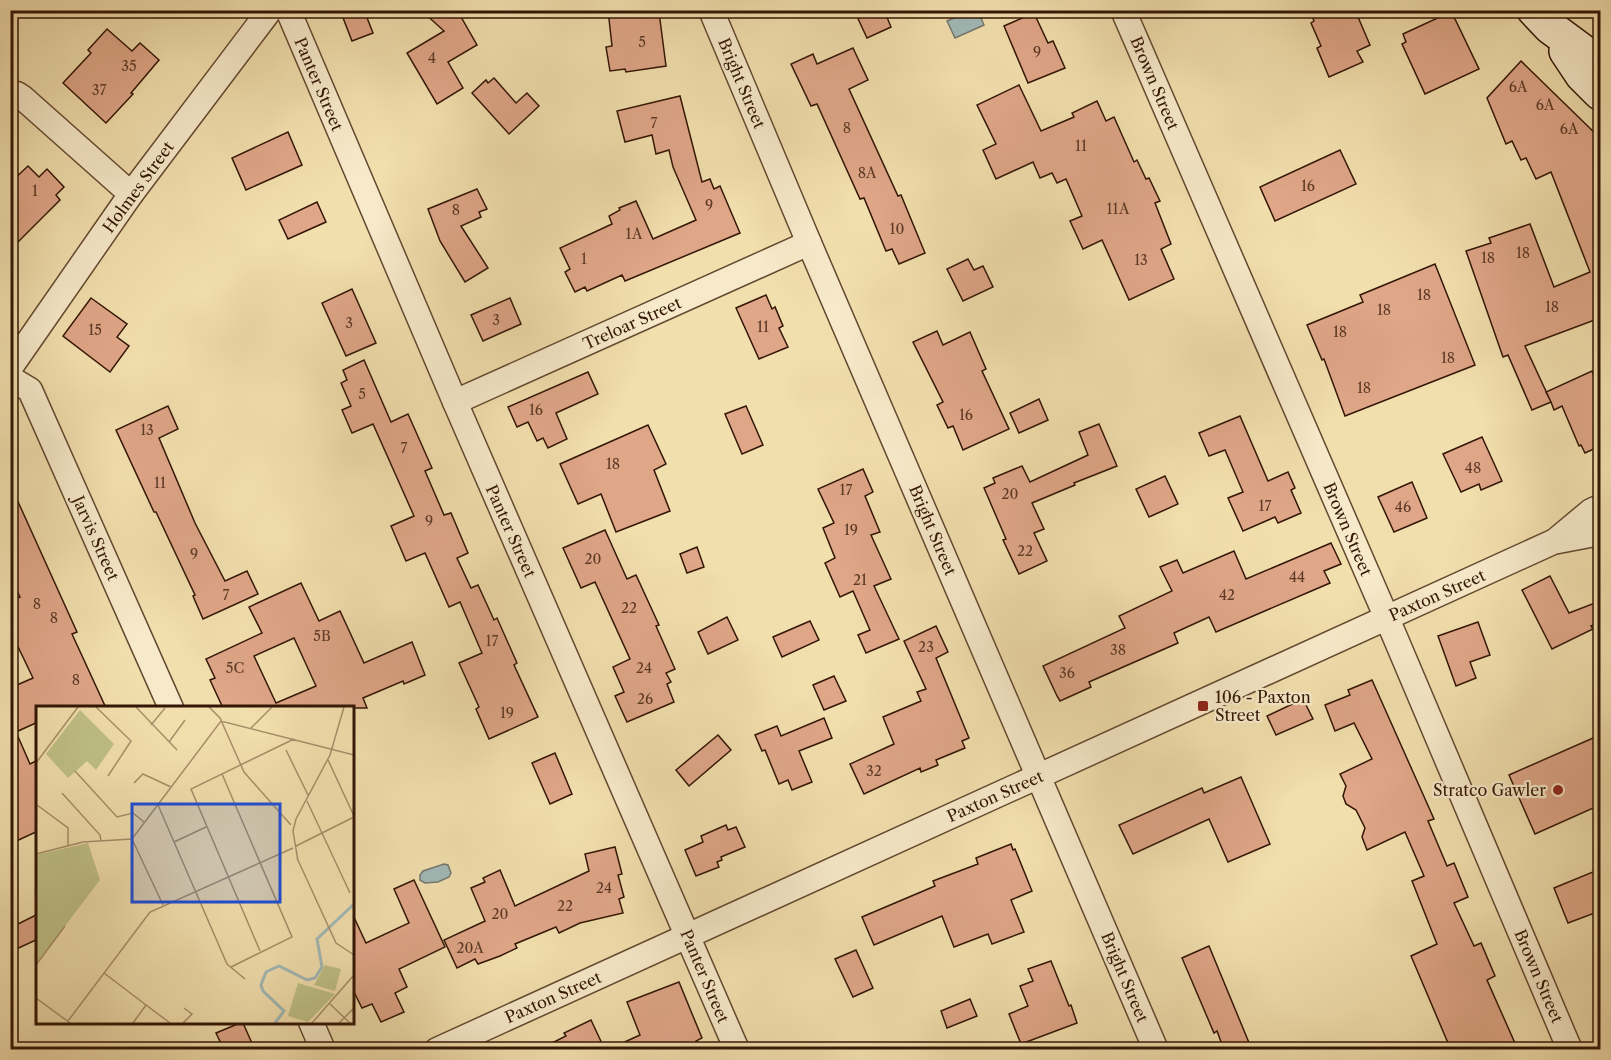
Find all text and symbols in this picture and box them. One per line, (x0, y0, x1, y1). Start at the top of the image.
house number: 5 (638, 33, 646, 51)
street label: Brown Street (1126, 33, 1184, 133)
street label: Panter Street (290, 34, 348, 134)
street label: Bright Street (714, 35, 770, 132)
house number: 9 (1033, 43, 1041, 61)
house number: 4 (428, 49, 436, 67)
house number: 35 (121, 57, 137, 75)
house number: 6A (1509, 78, 1528, 96)
house number: 37 (92, 81, 106, 99)
house number: 6A (1536, 96, 1555, 114)
house number: 7 (651, 114, 658, 132)
house number: 8 (843, 119, 851, 137)
house number: 6A (1560, 120, 1579, 138)
street label: Holmes Street (98, 137, 178, 237)
house number: 11 (1075, 137, 1087, 155)
house number: 8A (858, 164, 877, 182)
house number: 16 (1301, 177, 1315, 195)
house number: 1 (32, 182, 38, 200)
house number: 9 (705, 196, 713, 214)
house number: 11A (1107, 200, 1130, 218)
house number: 8 (452, 201, 460, 219)
house number: 10 (890, 220, 904, 238)
house number: 1A (626, 225, 643, 243)
house number: 18 (1516, 244, 1530, 262)
house number: 18 (1481, 249, 1495, 267)
house number: 1 (581, 250, 587, 268)
house number: 13 (1134, 251, 1148, 269)
house number: 18 (1417, 286, 1431, 304)
street label: Treloar Street (580, 292, 685, 354)
house number: 18 (1545, 298, 1559, 316)
house number: 18 (1377, 301, 1391, 319)
house number: 3 (492, 311, 500, 329)
house number: 3 (345, 314, 353, 332)
house number: 11 (757, 318, 769, 336)
house number: 15 (88, 321, 102, 339)
house number: 18 (1333, 323, 1347, 341)
house number: 18 (1441, 349, 1455, 367)
house number: 18 (1357, 379, 1371, 397)
house number: 5 (358, 385, 366, 403)
house number: 16 (529, 401, 543, 419)
house number: 16 (959, 406, 973, 424)
house number: 13 (140, 421, 154, 439)
house number: 7 (401, 439, 408, 457)
house number: 18 (606, 455, 620, 473)
house number: 48 (1465, 459, 1481, 477)
house number: 11 (154, 474, 166, 492)
street label: Brown Street (1319, 479, 1377, 579)
house number: 17 (840, 481, 852, 499)
street label: Panter Street (482, 482, 540, 581)
street label: Bright Street (905, 482, 961, 579)
house number: 20 (1002, 485, 1019, 503)
street label: Jarvis Street (67, 490, 124, 584)
house number: 17 (1259, 497, 1271, 515)
house number: 46 (1395, 498, 1411, 516)
house number: 9 (425, 512, 433, 530)
house number: 19 (844, 521, 858, 539)
house number: 22 (1017, 542, 1033, 560)
house number: 9 (190, 545, 198, 563)
house number: 20 (585, 550, 602, 568)
street label: Paxton Street (1386, 565, 1489, 625)
house number: 44 (1289, 568, 1305, 586)
house number: 21 (853, 571, 867, 589)
house number: 7 (223, 586, 230, 604)
house number: 42 (1219, 586, 1235, 604)
house number: 8 (33, 595, 41, 613)
house number: 22 (621, 599, 637, 617)
house number: 8 (50, 609, 58, 627)
house number: 5B (313, 627, 331, 645)
house number: 17 (486, 632, 498, 650)
house number: 23 (918, 638, 934, 656)
house number: 38 (1110, 641, 1126, 659)
house number: 5C (226, 659, 244, 677)
house number: 24 (636, 659, 652, 677)
house number: 36 (1059, 664, 1075, 682)
house number: 8 (72, 671, 80, 689)
place label: 106 - Paxton Street (1215, 687, 1311, 725)
house number: 26 (637, 690, 653, 708)
marker: 106 - Paxton Street (1196, 699, 1210, 713)
house number: 19 (500, 704, 514, 722)
inset map (36, 706, 354, 1024)
house number: 32 (866, 762, 882, 780)
street label: Paxton Street (944, 766, 1047, 826)
place label: Stratco Gawler (1433, 780, 1546, 800)
marker: Stratco Gawler (1551, 783, 1565, 797)
house number: 24 (596, 879, 612, 897)
house number: 22 (557, 897, 573, 915)
house number: 20 (492, 905, 509, 923)
street label: Panter Street (676, 926, 734, 1026)
street label: Brown Street (1510, 926, 1568, 1026)
street label: Bright Street (1097, 929, 1153, 1026)
house number: 20A (456, 939, 484, 957)
street label: Paxton Street (502, 967, 605, 1027)

